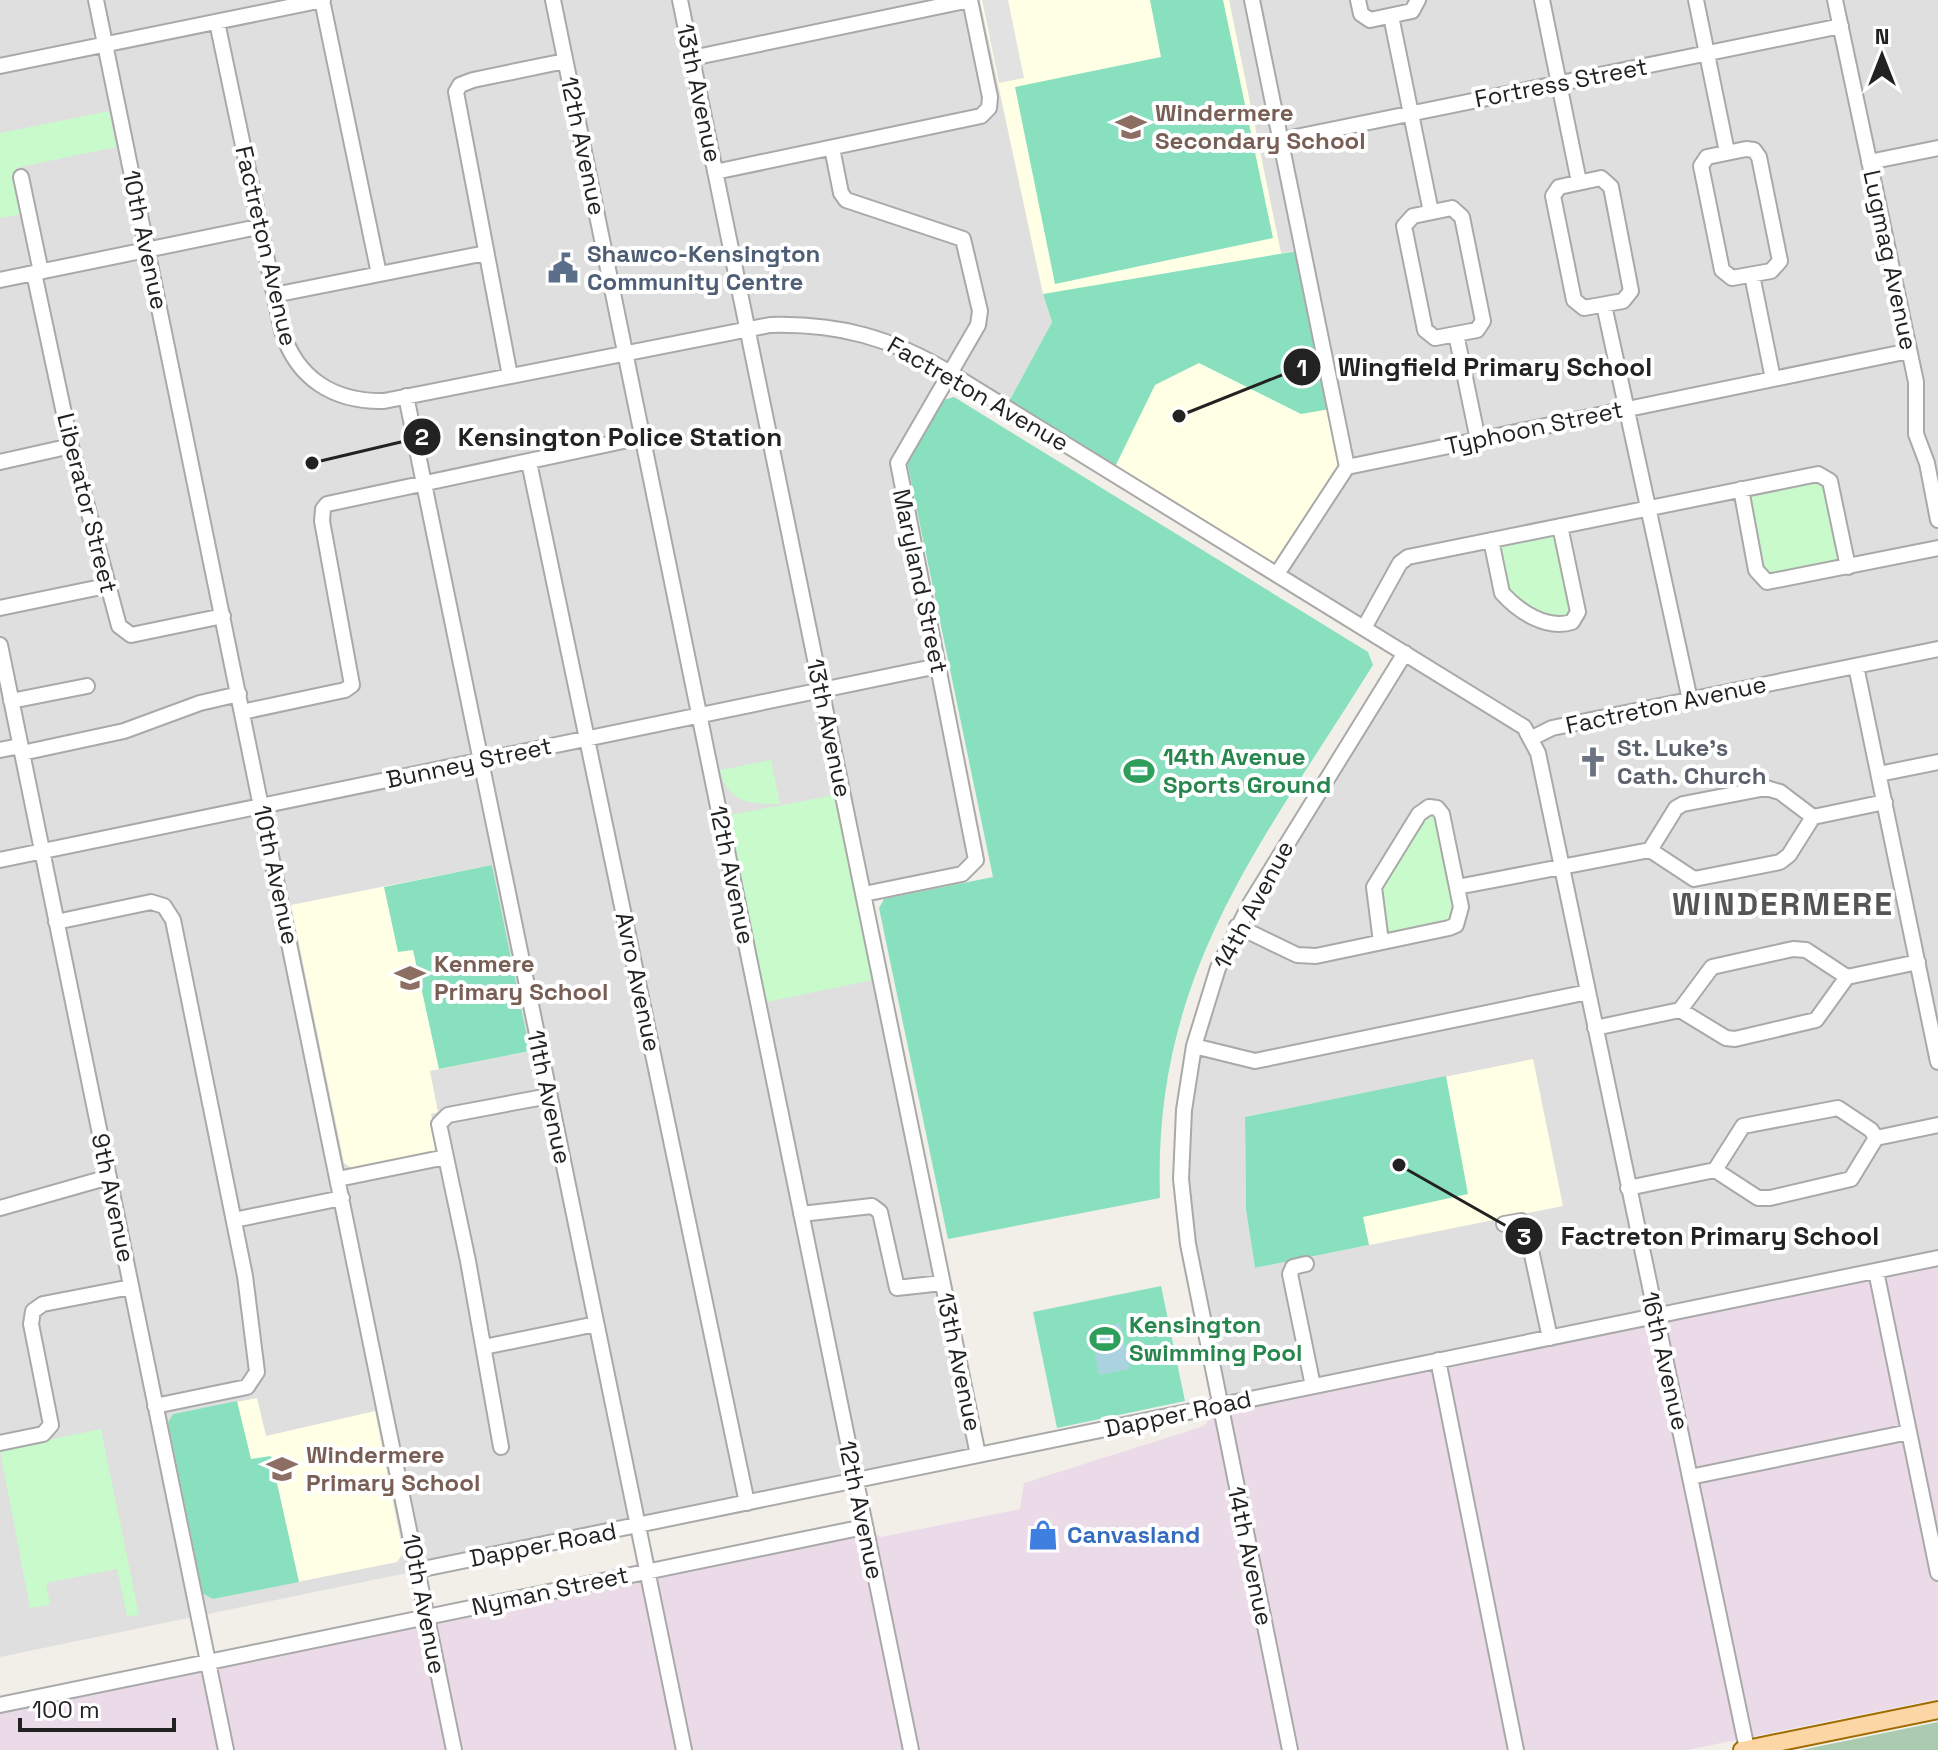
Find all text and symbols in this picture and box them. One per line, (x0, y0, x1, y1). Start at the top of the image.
north arrow (1842, 16, 1922, 96)
street label: 13th Avenue (670, 21, 729, 165)
text: N (1875, 22, 1889, 50)
street label: Fortress Street (1472, 51, 1650, 114)
street label: 12th Avenue (554, 74, 613, 218)
place label: Windermere Secondary School (1155, 97, 1366, 156)
school or university icon: Windermere Secondary School (1114, 110, 1148, 144)
street label: Factreton Avenue (228, 143, 305, 349)
street label: 10th Avenue (116, 167, 175, 312)
street label: Lugmag Avenue (1856, 167, 1925, 353)
place label: Shawco-Kensington Community Centre (587, 238, 820, 297)
public building icon: Shawco-Kensington Community Centre (546, 251, 580, 285)
street label: Factreton Avenue (882, 329, 1074, 458)
callout: Wingfield Primary School (1282, 342, 1668, 392)
text: Wingfield Primary School (1338, 350, 1652, 384)
text: 1 (1297, 352, 1307, 383)
street label: Typhoon Street (1442, 394, 1626, 461)
street label: Liberator Street (50, 410, 125, 596)
callout: Kensington Police Station (402, 412, 798, 462)
text: Kensington Police Station (458, 420, 782, 454)
text: 2 (415, 421, 429, 452)
street label: Maryland Street (886, 486, 955, 676)
street label: 13th Avenue (800, 656, 859, 800)
street label: Factreton Avenue (1563, 668, 1769, 741)
street label: Bunney Street (383, 730, 554, 795)
place label: St. Luke's Cath. Church (1617, 732, 1766, 791)
place label: 14th Avenue Sports Ground (1163, 741, 1331, 800)
church icon: St. Luke's Cath. Church (1576, 745, 1610, 779)
sports icon: 14th Avenue Sports Ground (1122, 754, 1156, 788)
street label: 10th Avenue (247, 802, 306, 947)
street label: 12th Avenue (703, 803, 762, 947)
street label: 14th Avenue (1207, 835, 1300, 974)
district label: WINDERMERE (1672, 884, 1894, 924)
street label: Avro Avenue (609, 909, 668, 1054)
place label: Kenmere Primary School (434, 948, 608, 1007)
school or university icon: Kenmere Primary School (393, 961, 427, 995)
street label: 11th Avenue (520, 1027, 579, 1167)
street label: 9th Avenue (85, 1131, 142, 1265)
callout: Factreton Primary School (1504, 1211, 1895, 1261)
text: Factreton Primary School (1561, 1219, 1879, 1253)
text: 3 (1517, 1221, 1531, 1252)
street label: 16th Avenue (1635, 1289, 1696, 1433)
street label: 13th Avenue (930, 1290, 989, 1434)
place label: Kensington Swimming Pool (1129, 1309, 1302, 1368)
sports icon: Kensington Swimming Pool (1088, 1322, 1122, 1356)
street label: Dapper Road (1102, 1383, 1254, 1444)
street label: 12th Avenue (832, 1438, 891, 1582)
place label: Windermere Primary School (306, 1439, 480, 1498)
school or university icon: Windermere Primary School (265, 1452, 299, 1486)
street label: 14th Avenue (1221, 1484, 1280, 1628)
street label: Dapper Road (467, 1515, 619, 1574)
shop icon: Canvasland (1026, 1518, 1060, 1552)
place label: Canvasland (1067, 1519, 1200, 1550)
street label: 10th Avenue (396, 1531, 453, 1676)
street label: Nyman Street (469, 1559, 631, 1622)
scale bar (20, 1682, 174, 1732)
text: 100 m (32, 1694, 100, 1725)

